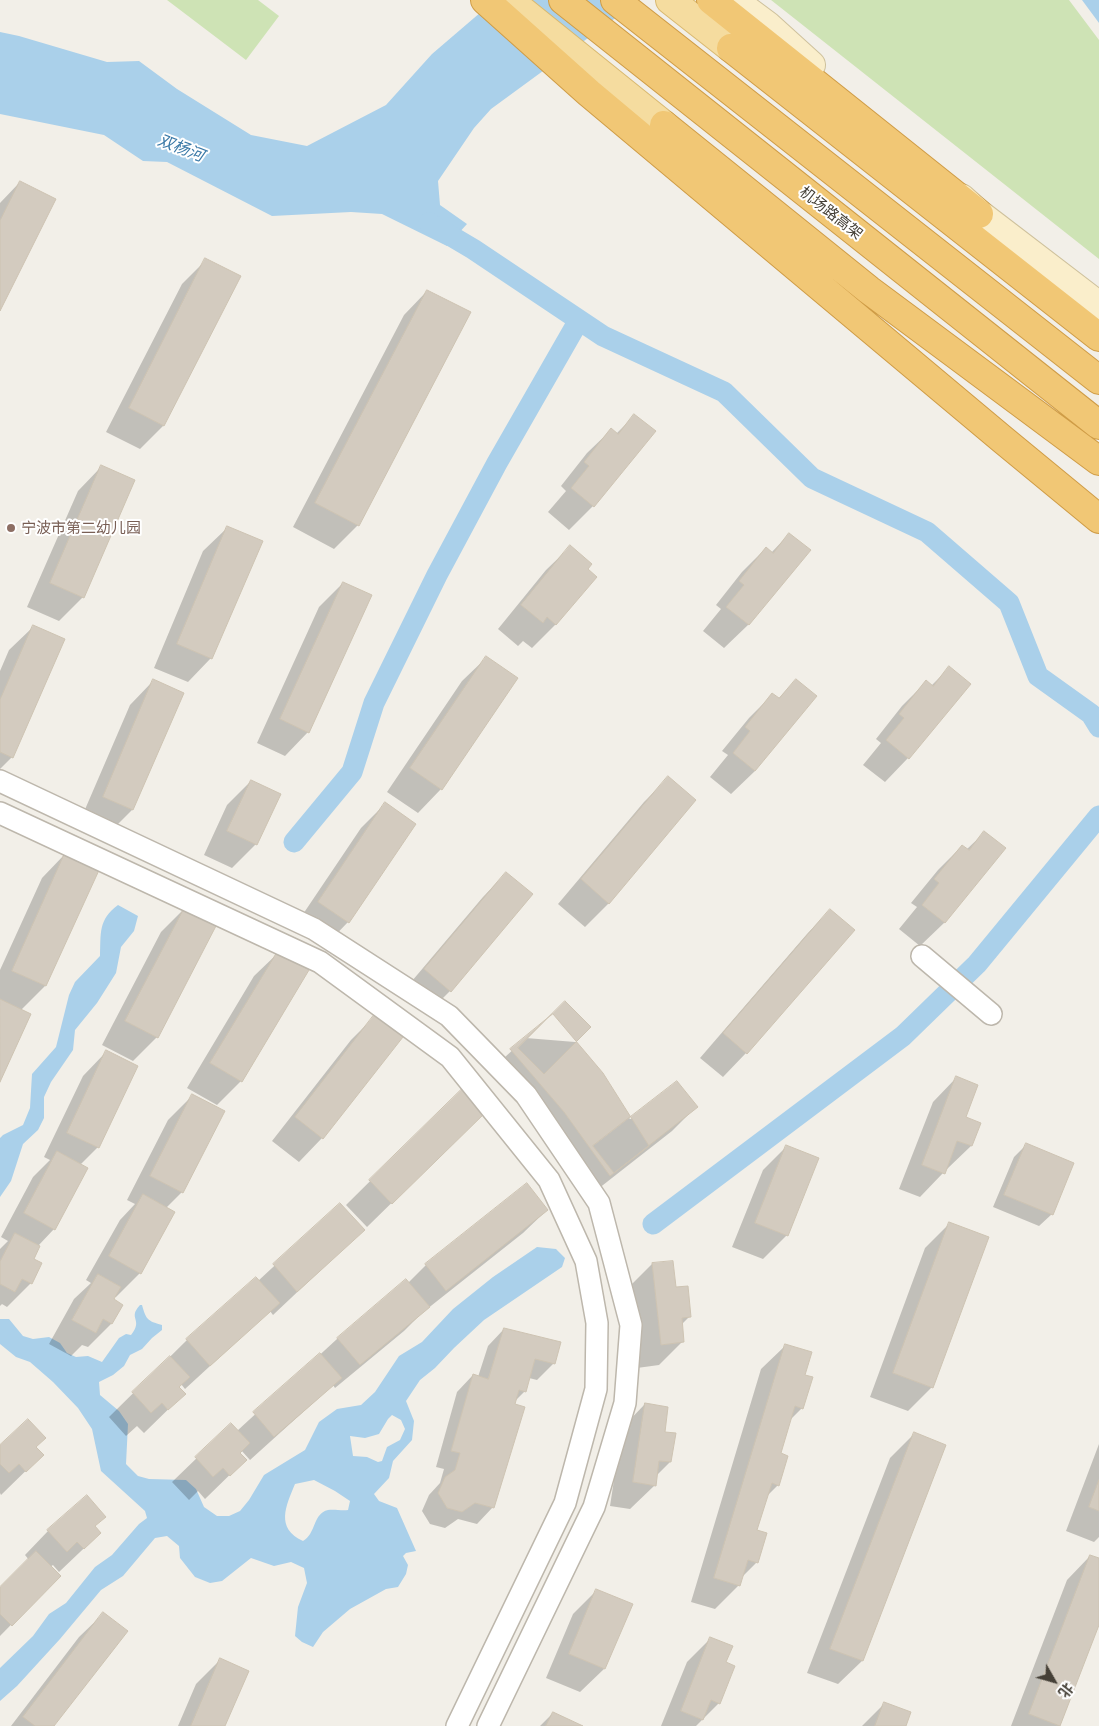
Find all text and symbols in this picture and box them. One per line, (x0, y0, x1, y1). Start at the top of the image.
water label: 双杨河 (155, 130, 207, 166)
street label: 机场路高架 (796, 183, 866, 243)
place label: 宁波市第二幼儿园 (21, 519, 141, 537)
marker: 宁波市第二幼儿园 (5, 522, 17, 534)
north arrow (1029, 1656, 1079, 1706)
text: 北 (1055, 1680, 1077, 1701)

